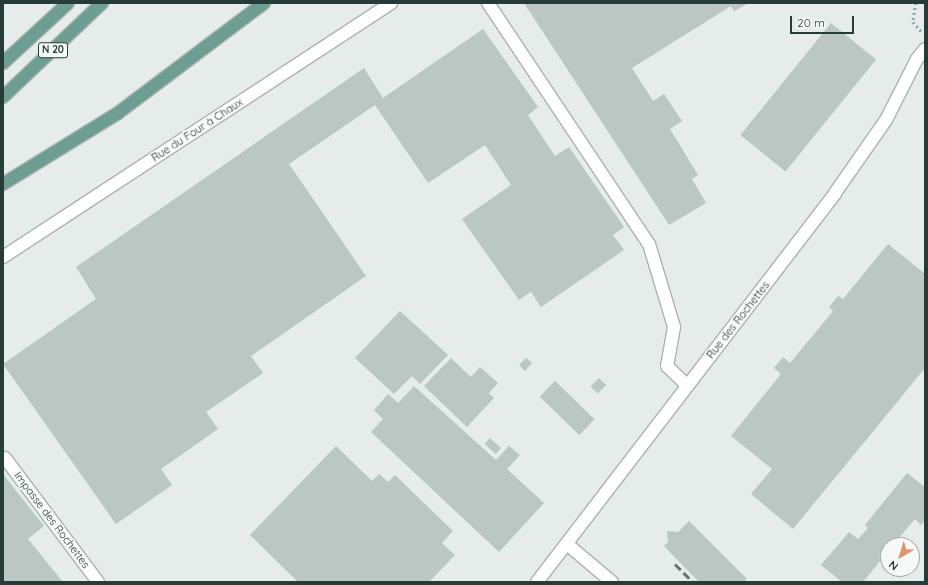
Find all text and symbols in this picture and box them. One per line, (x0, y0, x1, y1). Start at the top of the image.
scale bar (792, 8, 856, 34)
text: 20 m (797, 15, 825, 30)
road number: N 20 (38, 42, 68, 58)
street label: Rue du Four à Chaux (149, 96, 245, 164)
street label: Rue des Rochettes (704, 279, 772, 361)
street label: Impasse des Rochettes (11, 469, 93, 571)
north arrow (880, 537, 920, 577)
text: N (886, 558, 901, 574)

